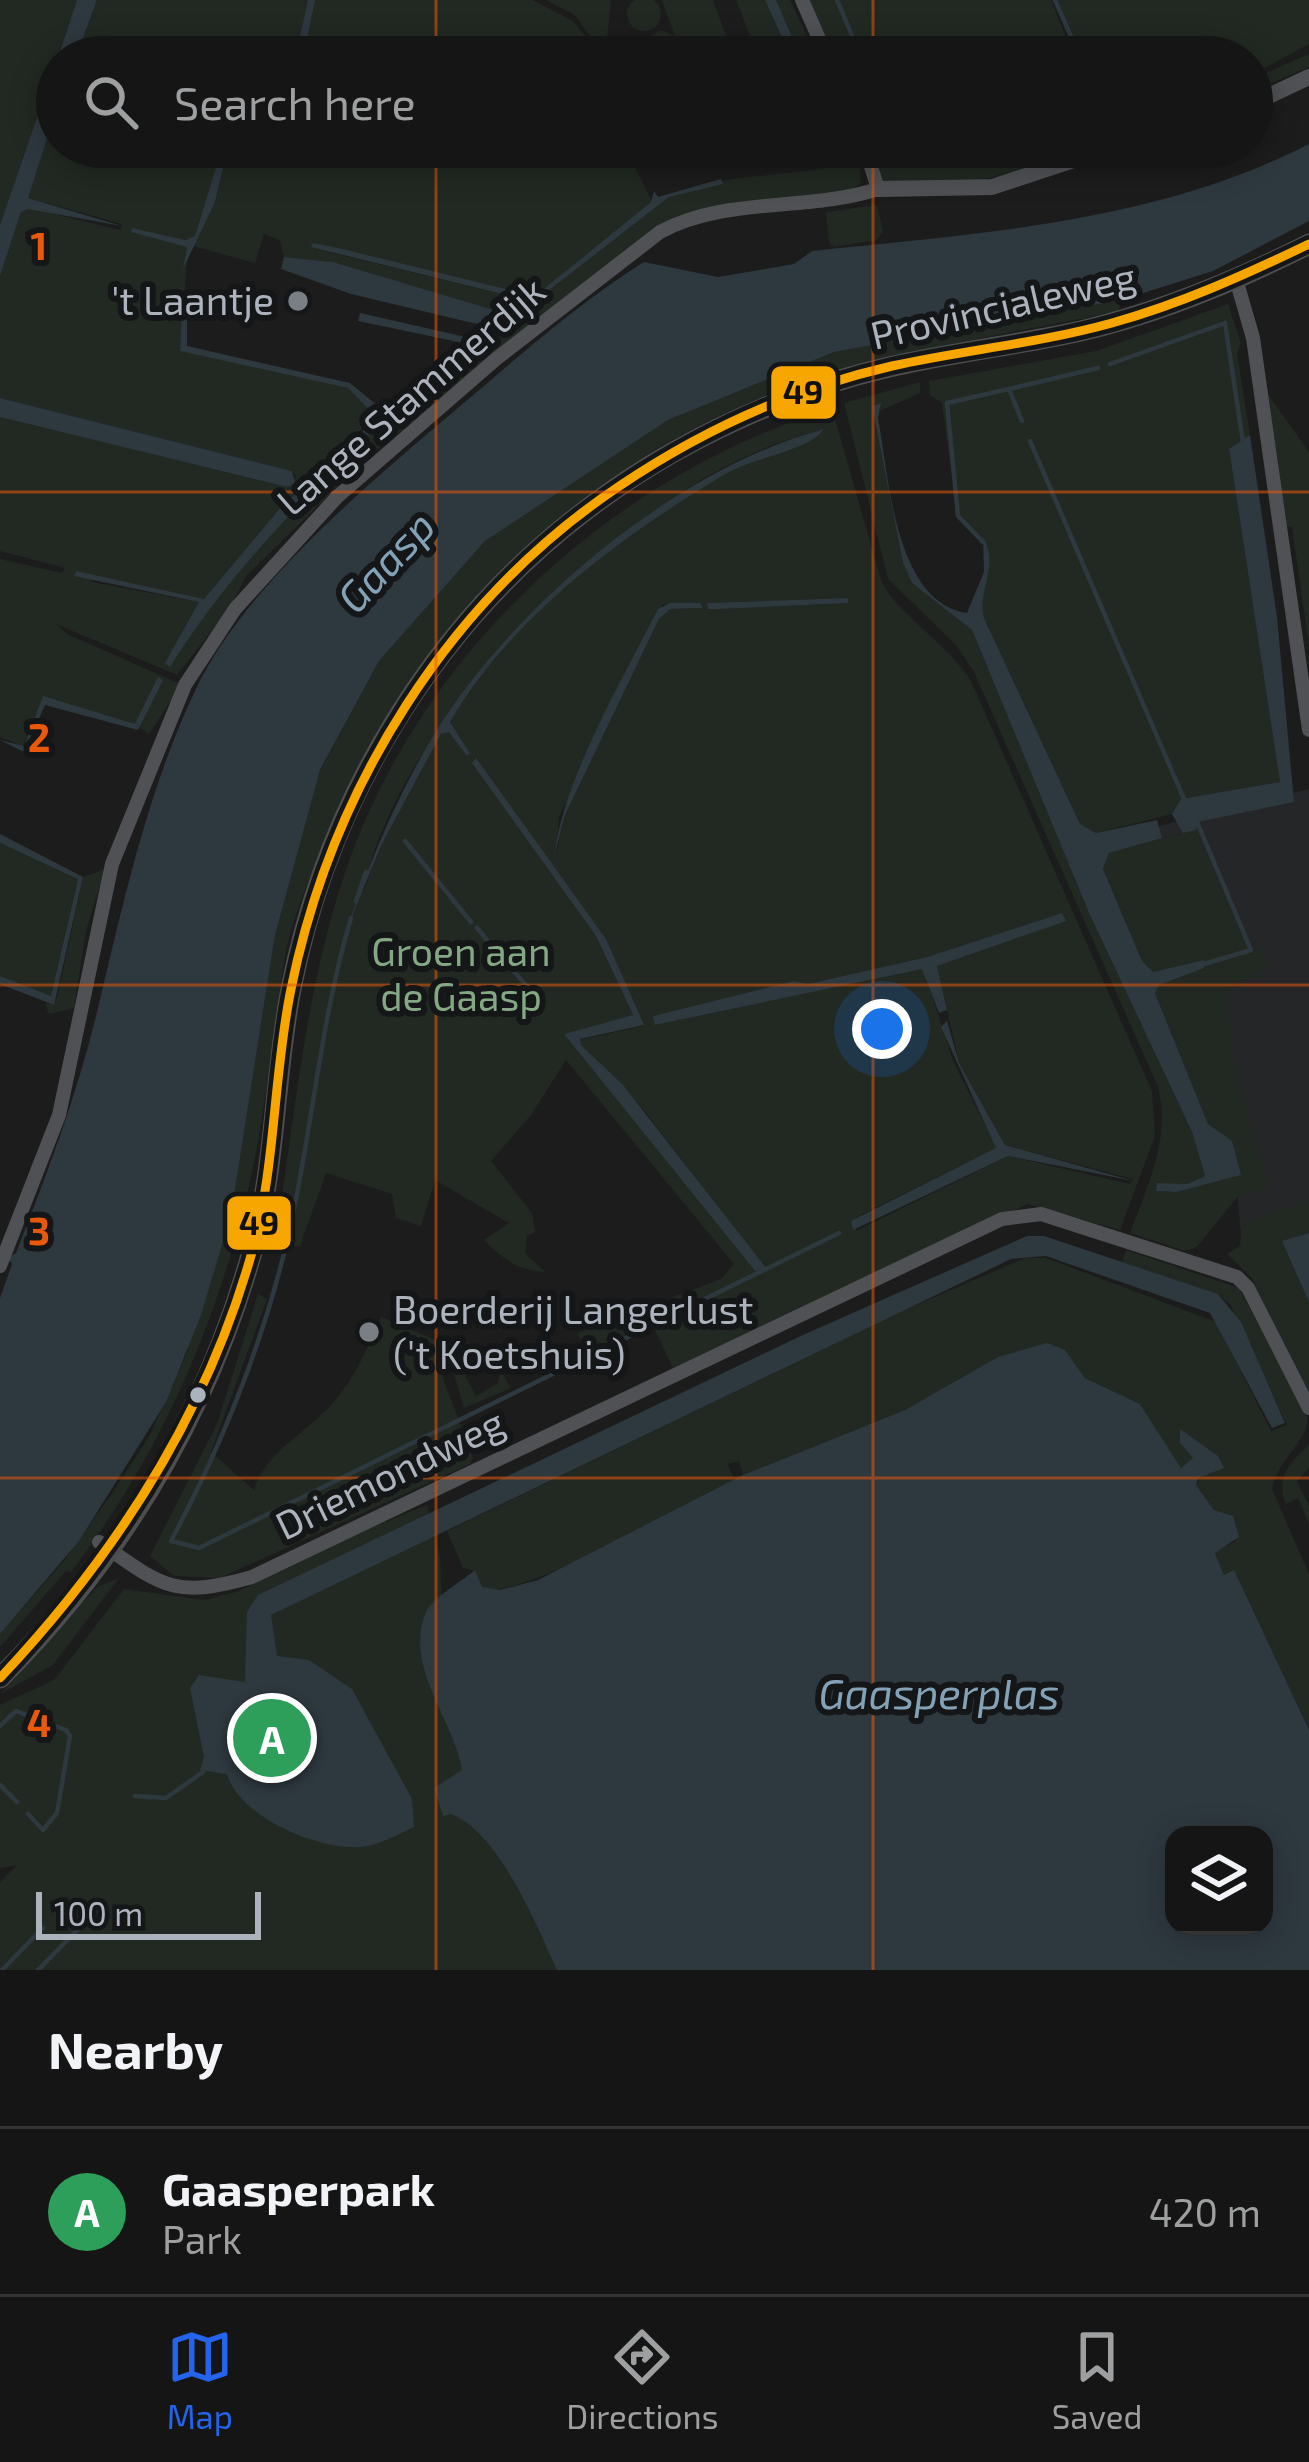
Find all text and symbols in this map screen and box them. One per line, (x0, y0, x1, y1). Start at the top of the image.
search box (36, 36, 1273, 168)
icon: search (78, 69, 144, 135)
text: Search here (174, 75, 416, 129)
text: 1 (31, 221, 47, 268)
street label: Provincialeweg (866, 251, 1140, 358)
street label: Lange Stammerdijk (267, 266, 554, 524)
place label: 't Laantje (111, 276, 274, 323)
marker: 't Laantje (285, 288, 311, 314)
line badge: 49 (769, 364, 838, 421)
text: 49 (783, 371, 823, 411)
water label: Gaasp (325, 500, 444, 622)
text: 2 (28, 713, 50, 760)
park label: Groen aan de Gaasp (371, 927, 551, 1019)
your location (852, 999, 912, 1059)
line badge: 49 (225, 1194, 293, 1252)
text: 49 (239, 1202, 279, 1242)
text: 3 (28, 1206, 50, 1253)
place label: Boerderij Langerlust ('t Koetshuis) (393, 1285, 753, 1377)
marker: Boerderij Langerlust ('t Koetshuis) (356, 1319, 382, 1345)
unlabelled marker (187, 1384, 209, 1406)
street label: Driemondweg (267, 1397, 511, 1548)
water label: Gaasperplas (819, 1667, 1059, 1718)
pin: A (233, 1693, 311, 1783)
text: 4 (27, 1698, 51, 1745)
map controls (1165, 1826, 1273, 1934)
button: layers (1165, 1826, 1273, 1934)
scale bar (36, 1886, 261, 1939)
text: 100 m (54, 1893, 143, 1933)
text: Nearby (48, 2018, 223, 2079)
text: Gaasperpark (162, 2161, 435, 2215)
text: A (74, 2188, 100, 2235)
text: 420 m (1149, 2188, 1261, 2235)
text: Park (162, 2215, 242, 2262)
tab: Map (167, 2324, 233, 2436)
tab: Directions (566, 2324, 718, 2436)
tab: Saved (1052, 2324, 1142, 2436)

